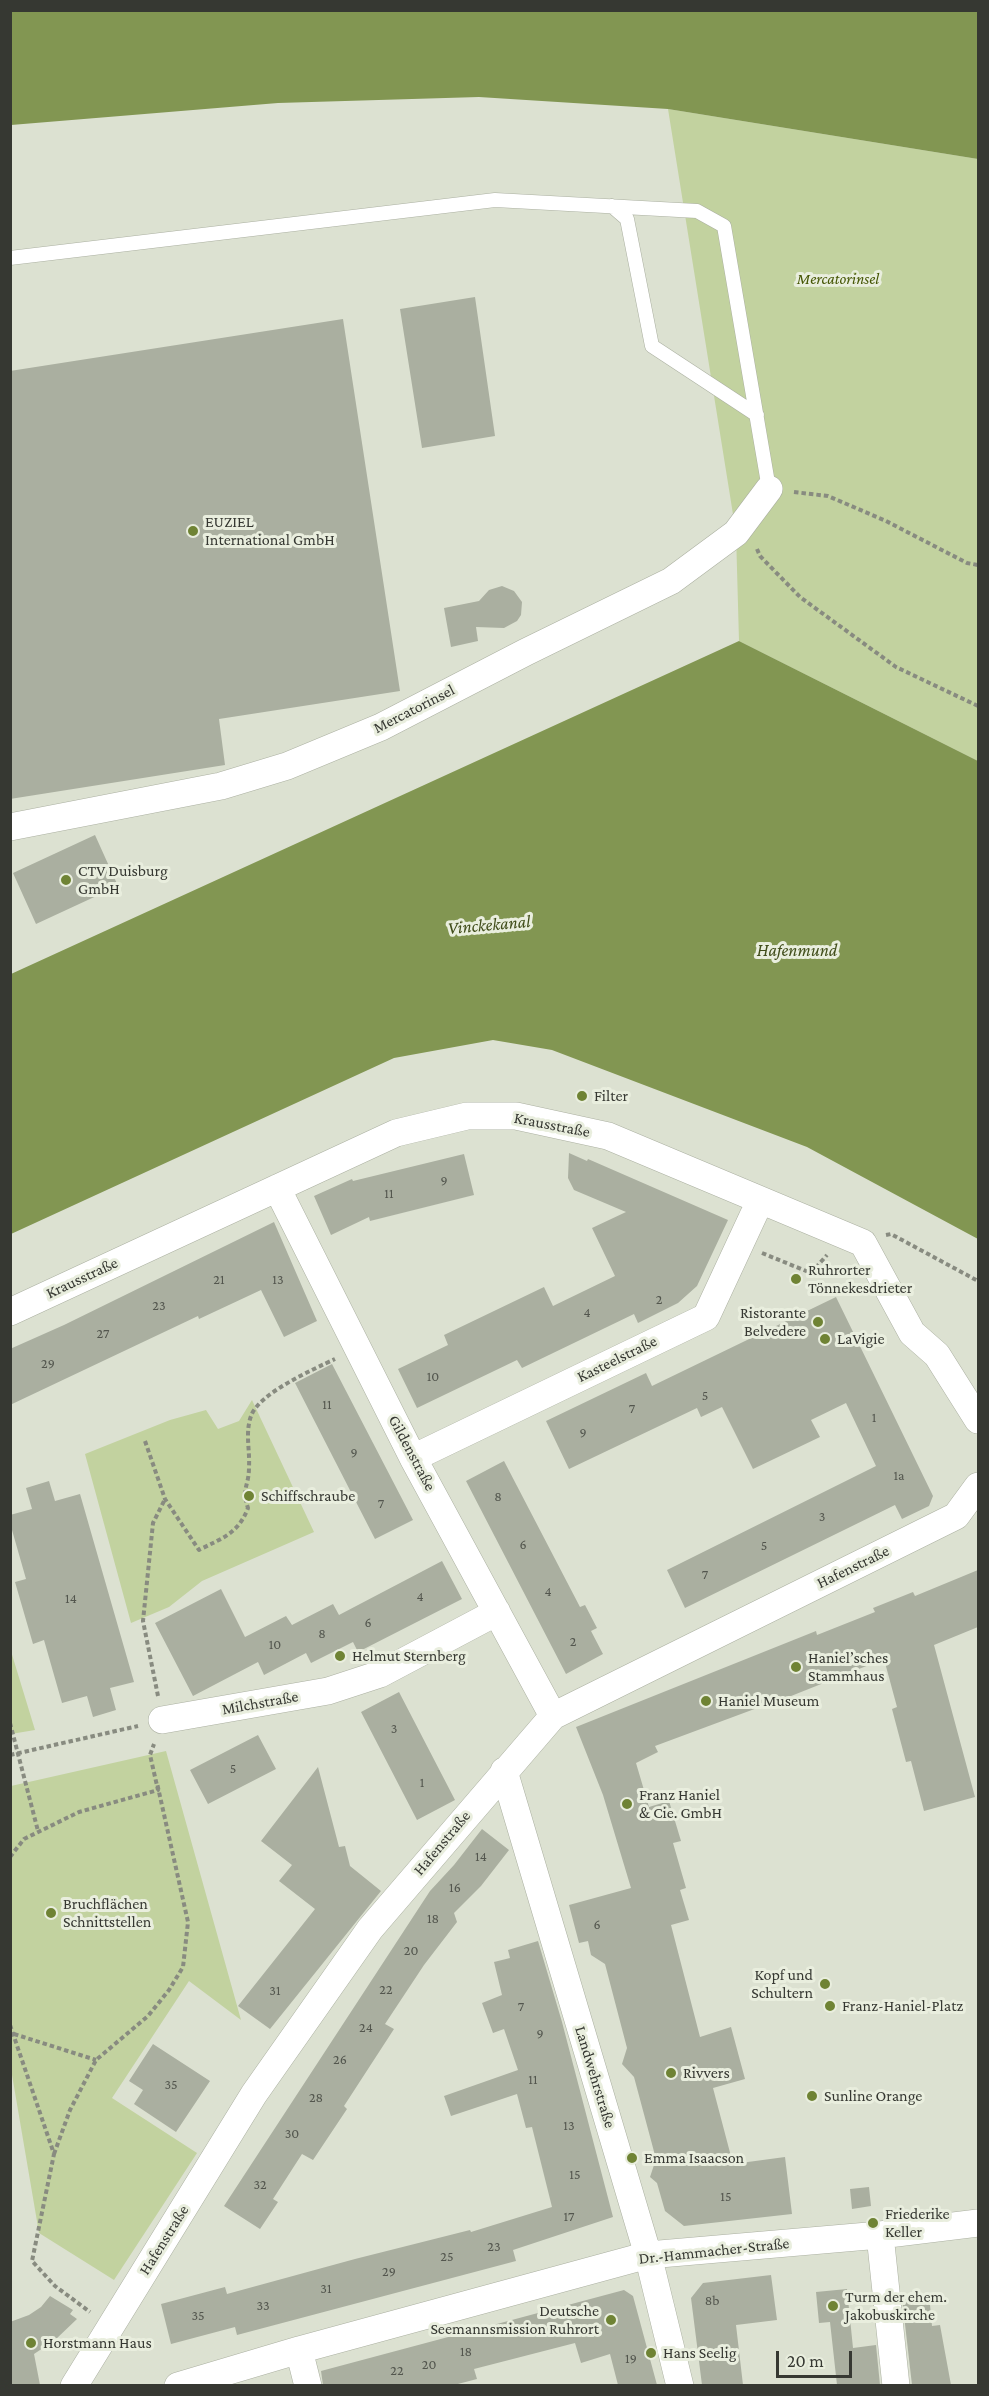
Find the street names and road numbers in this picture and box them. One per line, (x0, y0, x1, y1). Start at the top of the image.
street label: Mercatorinsel (370, 680, 458, 738)
street label: Krausstraße (512, 1108, 592, 1142)
street label: Krausstraße (43, 1253, 121, 1303)
street label: Kasteelstraße (574, 1331, 660, 1387)
street label: Gildenstraße (384, 1412, 440, 1494)
street label: Hafenstraße (814, 1541, 892, 1593)
street label: Milchstraße (220, 1687, 300, 1719)
street label: Hafenstraße (409, 1807, 475, 1879)
street label: Landwehrstraße (570, 2024, 620, 2130)
street label: Hafenstraße (135, 2202, 193, 2278)
street label: Dr.-Hammacher-Straße (638, 2234, 790, 2268)

